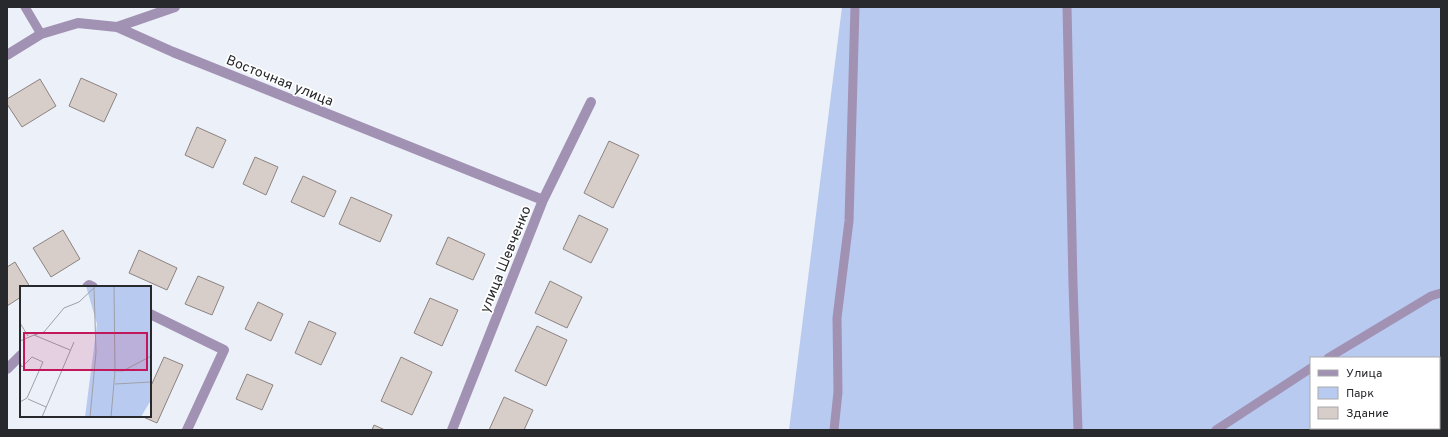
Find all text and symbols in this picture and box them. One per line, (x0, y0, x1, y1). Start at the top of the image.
street label: Восточная улица (223, 52, 335, 111)
street label: улица Шевченко (477, 204, 536, 315)
inset map (20, 286, 151, 417)
legend (1310, 357, 1440, 429)
text: Улица (1346, 366, 1382, 382)
text: Парк (1346, 386, 1374, 402)
text: Здание (1346, 406, 1389, 422)

